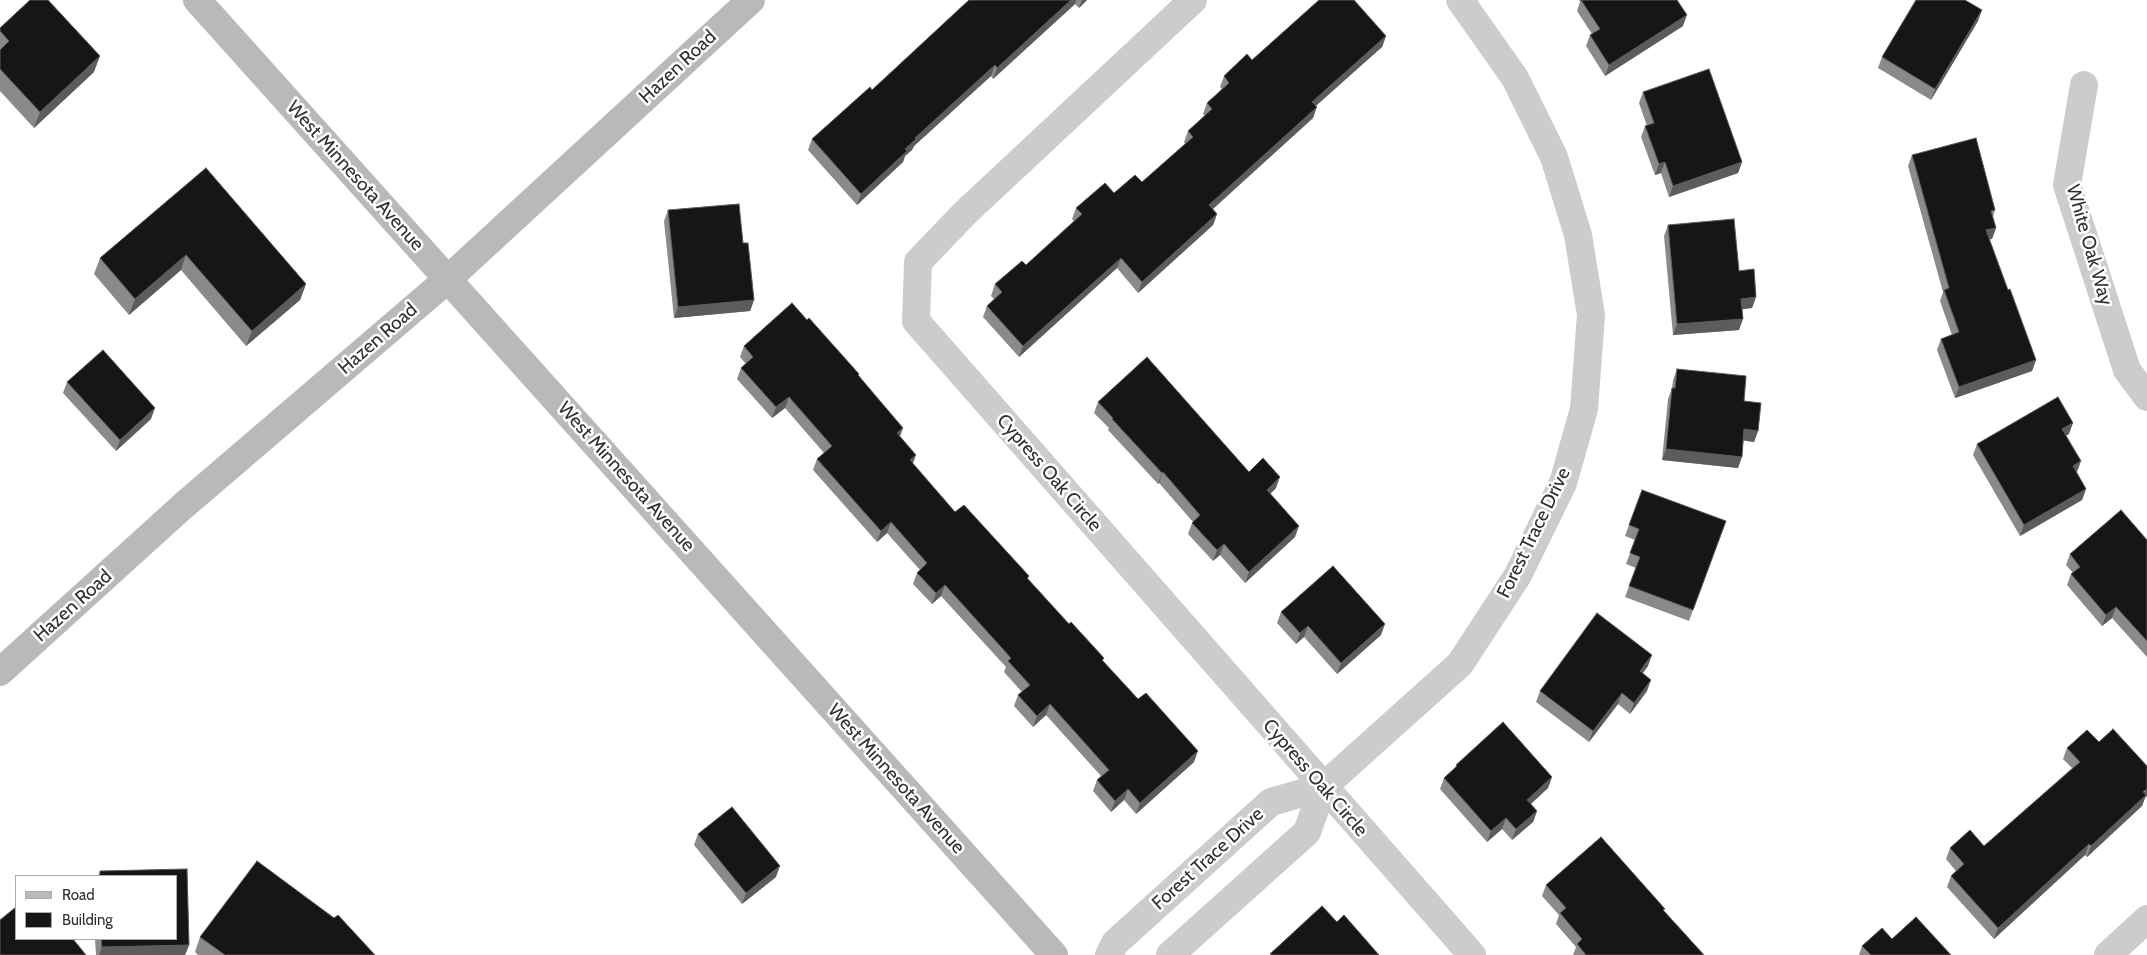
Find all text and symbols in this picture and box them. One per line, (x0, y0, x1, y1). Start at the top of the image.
street label: Hazen Road (635, 26, 721, 108)
street label: West Minnesota Avenue (282, 96, 428, 256)
street label: White Oak Way (2061, 182, 2117, 308)
street label: Hazen Road (334, 299, 422, 379)
street label: West Minnesota Avenue (553, 397, 699, 557)
street label: Cypress Oak Circle (992, 410, 1106, 536)
street label: Forest Trace Drive (1493, 464, 1575, 602)
street label: Hazen Road (29, 565, 117, 647)
street label: West Minnesota Avenue (823, 699, 969, 859)
street label: Cypress Oak Circle (1258, 715, 1372, 841)
street label: Forest Trace Drive (1148, 803, 1268, 915)
legend (15, 875, 178, 940)
text: Road (62, 886, 95, 904)
text: Building (62, 911, 113, 929)

